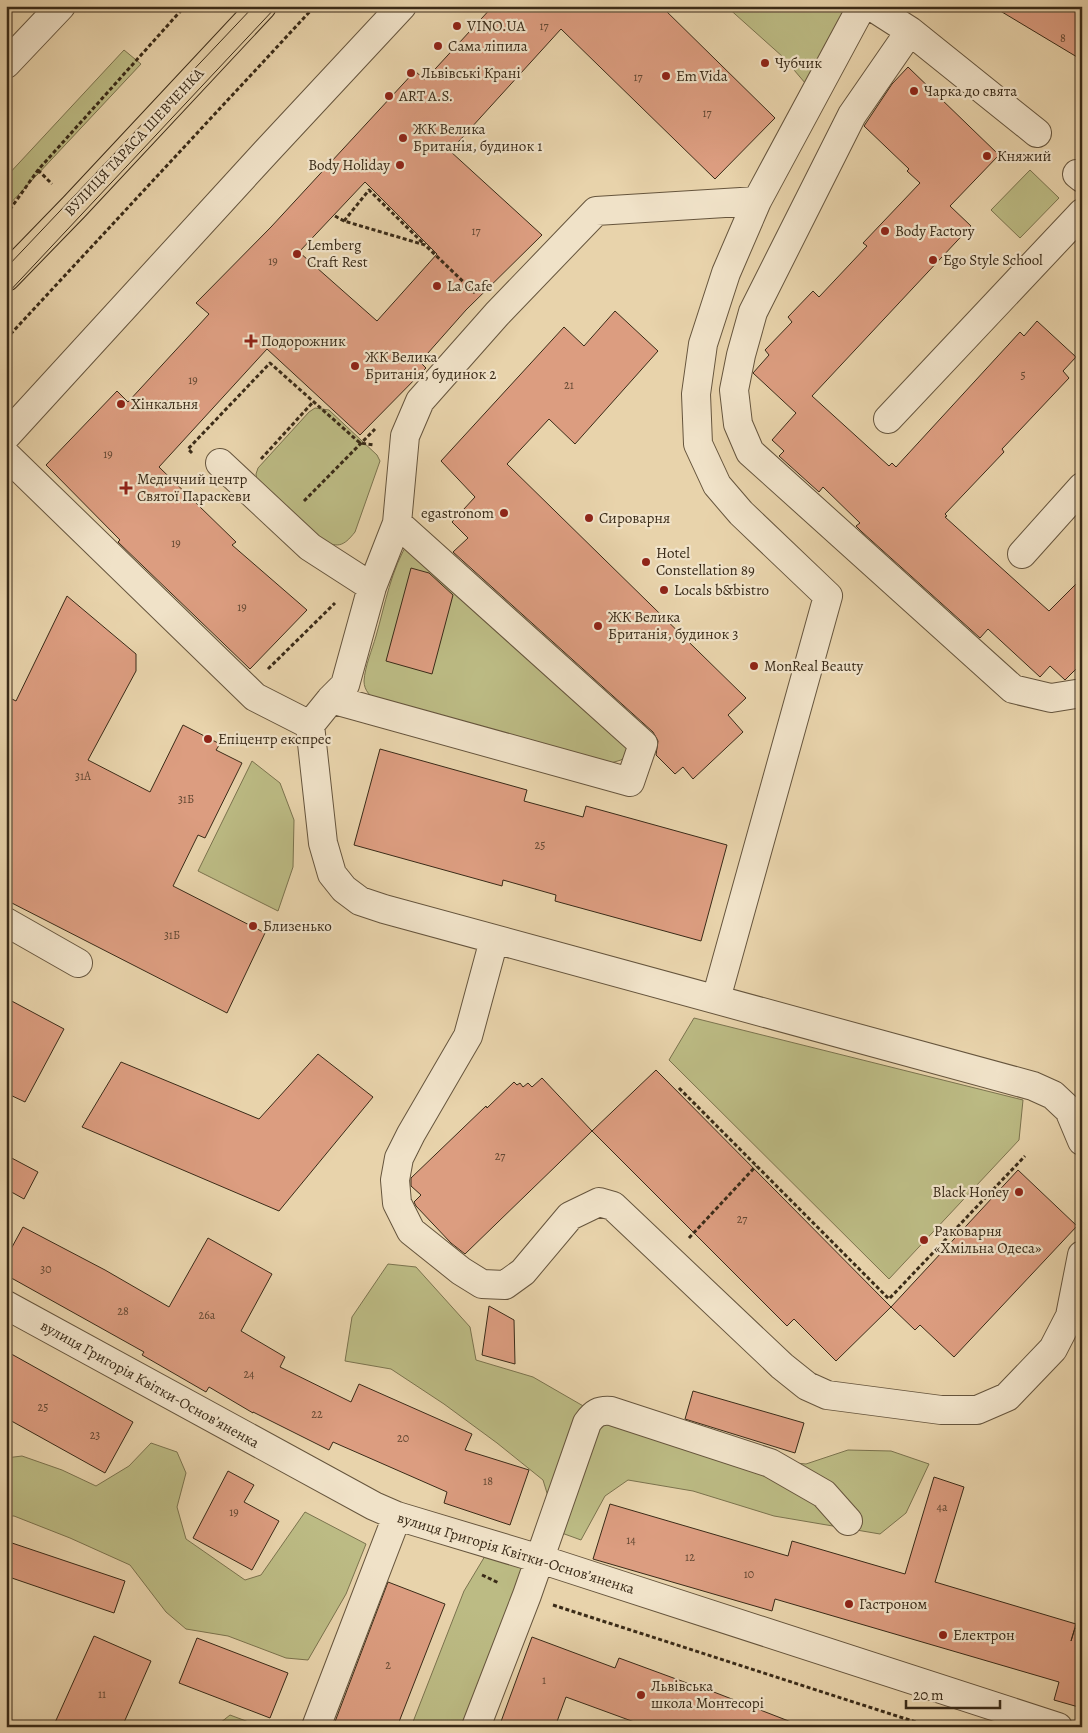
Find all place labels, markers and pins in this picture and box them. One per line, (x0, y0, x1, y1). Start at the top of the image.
place label: VINO.UA (466, 16, 526, 36)
marker: VINO.UA (451, 20, 463, 32)
place label: Сама ліпила (448, 36, 528, 56)
marker: Сама ліпила (432, 40, 444, 52)
place label: Чубчик (775, 53, 822, 73)
marker: Чубчик (759, 57, 771, 69)
place label: Львівські Крані (421, 63, 521, 83)
place label: Em Vida (676, 66, 728, 86)
marker: Львівські Крані (405, 67, 417, 79)
marker: Em Vida (660, 70, 672, 82)
place label: Чарка до свята (924, 81, 1017, 101)
marker: Чарка до свята (908, 85, 920, 97)
place label: ART A.S. (398, 86, 453, 106)
marker: ART A.S. (383, 90, 395, 102)
place label: ЖК Велика Британія, будинок 1 (413, 119, 542, 156)
marker: ЖК Велика Британія, будинок 1 (397, 132, 409, 144)
place label: Княжий (997, 146, 1052, 166)
marker: Княжий (981, 150, 993, 162)
place label: Body Holiday (308, 155, 390, 175)
marker: Body Holiday (394, 159, 406, 171)
place label: Body Factory (895, 221, 975, 241)
marker: Body Factory (879, 225, 891, 237)
place label: Lemberg Craft Rest (307, 235, 368, 272)
marker: Lemberg Craft Rest (291, 248, 303, 260)
place label: Ego Style School (943, 250, 1043, 270)
marker: Ego Style School (927, 254, 939, 266)
place label: La Cafe (447, 276, 493, 296)
marker: La Cafe (431, 280, 443, 292)
place label: Подорожник (261, 331, 346, 351)
marker: Подорожник (245, 335, 257, 347)
place label: ЖК Велика Британія, будинок 2 (365, 347, 496, 384)
marker: ЖК Велика Британія, будинок 2 (349, 360, 361, 372)
place label: Хінкальня (131, 394, 198, 414)
marker: Хінкальня (115, 398, 127, 410)
place label: Медичний центр Святої Параскеви (137, 469, 251, 506)
marker: Медичний центр Святої Параскеви (119, 481, 133, 495)
place label: egastronom (421, 503, 495, 523)
marker: egastronom (498, 507, 510, 519)
place label: Сироварня (599, 508, 670, 528)
marker: Сироварня (583, 512, 595, 524)
place label: Hotel Constellation 89 (656, 543, 755, 580)
marker: Hotel Constellation 89 (640, 556, 652, 568)
place label: Locals b&bistro (674, 580, 769, 600)
marker: Locals b&bistro (658, 584, 670, 596)
place label: ЖК Велика Британія, будинок 3 (608, 607, 738, 644)
marker: ЖК Велика Британія, будинок 3 (592, 620, 604, 632)
place label: MonReal Beauty (764, 656, 863, 676)
marker: MonReal Beauty (748, 660, 760, 672)
place label: Епіцентр експрес (218, 729, 331, 749)
marker: Епіцентр експрес (202, 733, 214, 745)
place label: Близенько (263, 916, 332, 936)
marker: Близенько (247, 920, 259, 932)
place label: Black Honey (932, 1182, 1009, 1202)
marker: Black Honey (1013, 1186, 1025, 1198)
place label: Раковарня «Хмільна Одеса» (934, 1221, 1042, 1258)
marker: Раковарня «Хмільна Одеса» (918, 1234, 930, 1246)
place label: Гастроном (859, 1594, 927, 1614)
marker: Гастроном (843, 1598, 855, 1610)
place label: Електрон (953, 1625, 1015, 1645)
marker: Електрон (937, 1629, 949, 1641)
place label: Львівська школа Монтесорі (651, 1676, 764, 1713)
marker: Львівська школа Монтесорі (635, 1689, 647, 1701)

